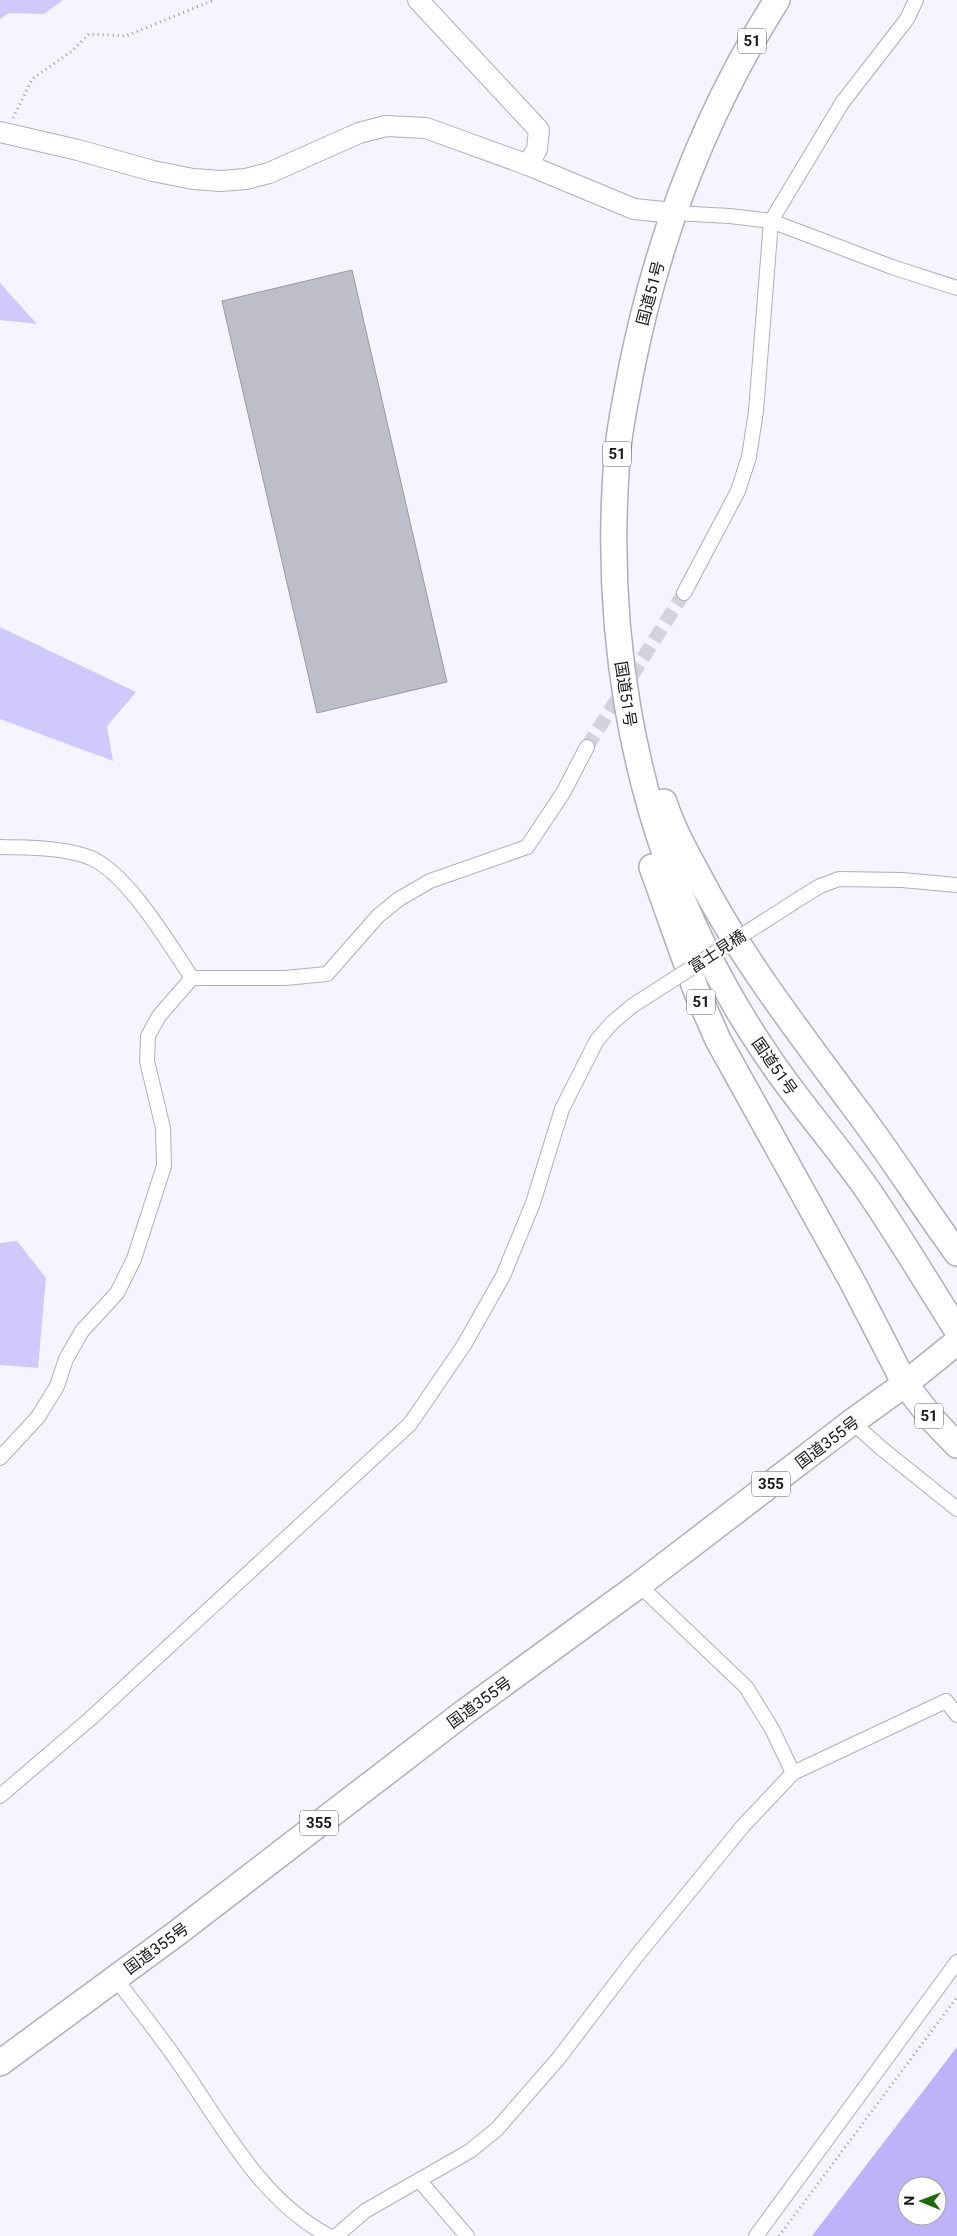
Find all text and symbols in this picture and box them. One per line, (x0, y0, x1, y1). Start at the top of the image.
road number: 51 (738, 28, 766, 54)
street label: 国道51号 (633, 259, 668, 327)
road number: 51 (603, 442, 631, 466)
street label: 国道51号 (611, 660, 640, 728)
street label: 富士見橋 (685, 926, 749, 977)
road number: 51 (687, 990, 715, 1014)
street label: 国道51号 (748, 1034, 801, 1099)
road number: 51 (915, 1404, 943, 1428)
street label: 国道355号 (792, 1412, 863, 1473)
road number: 355 (752, 1472, 790, 1496)
street label: 国道355号 (443, 1673, 515, 1732)
road number: 355 (300, 1810, 338, 1836)
street label: 国道355号 (120, 1919, 192, 1978)
north arrow (897, 2176, 947, 2226)
text: N (901, 2196, 917, 2206)

